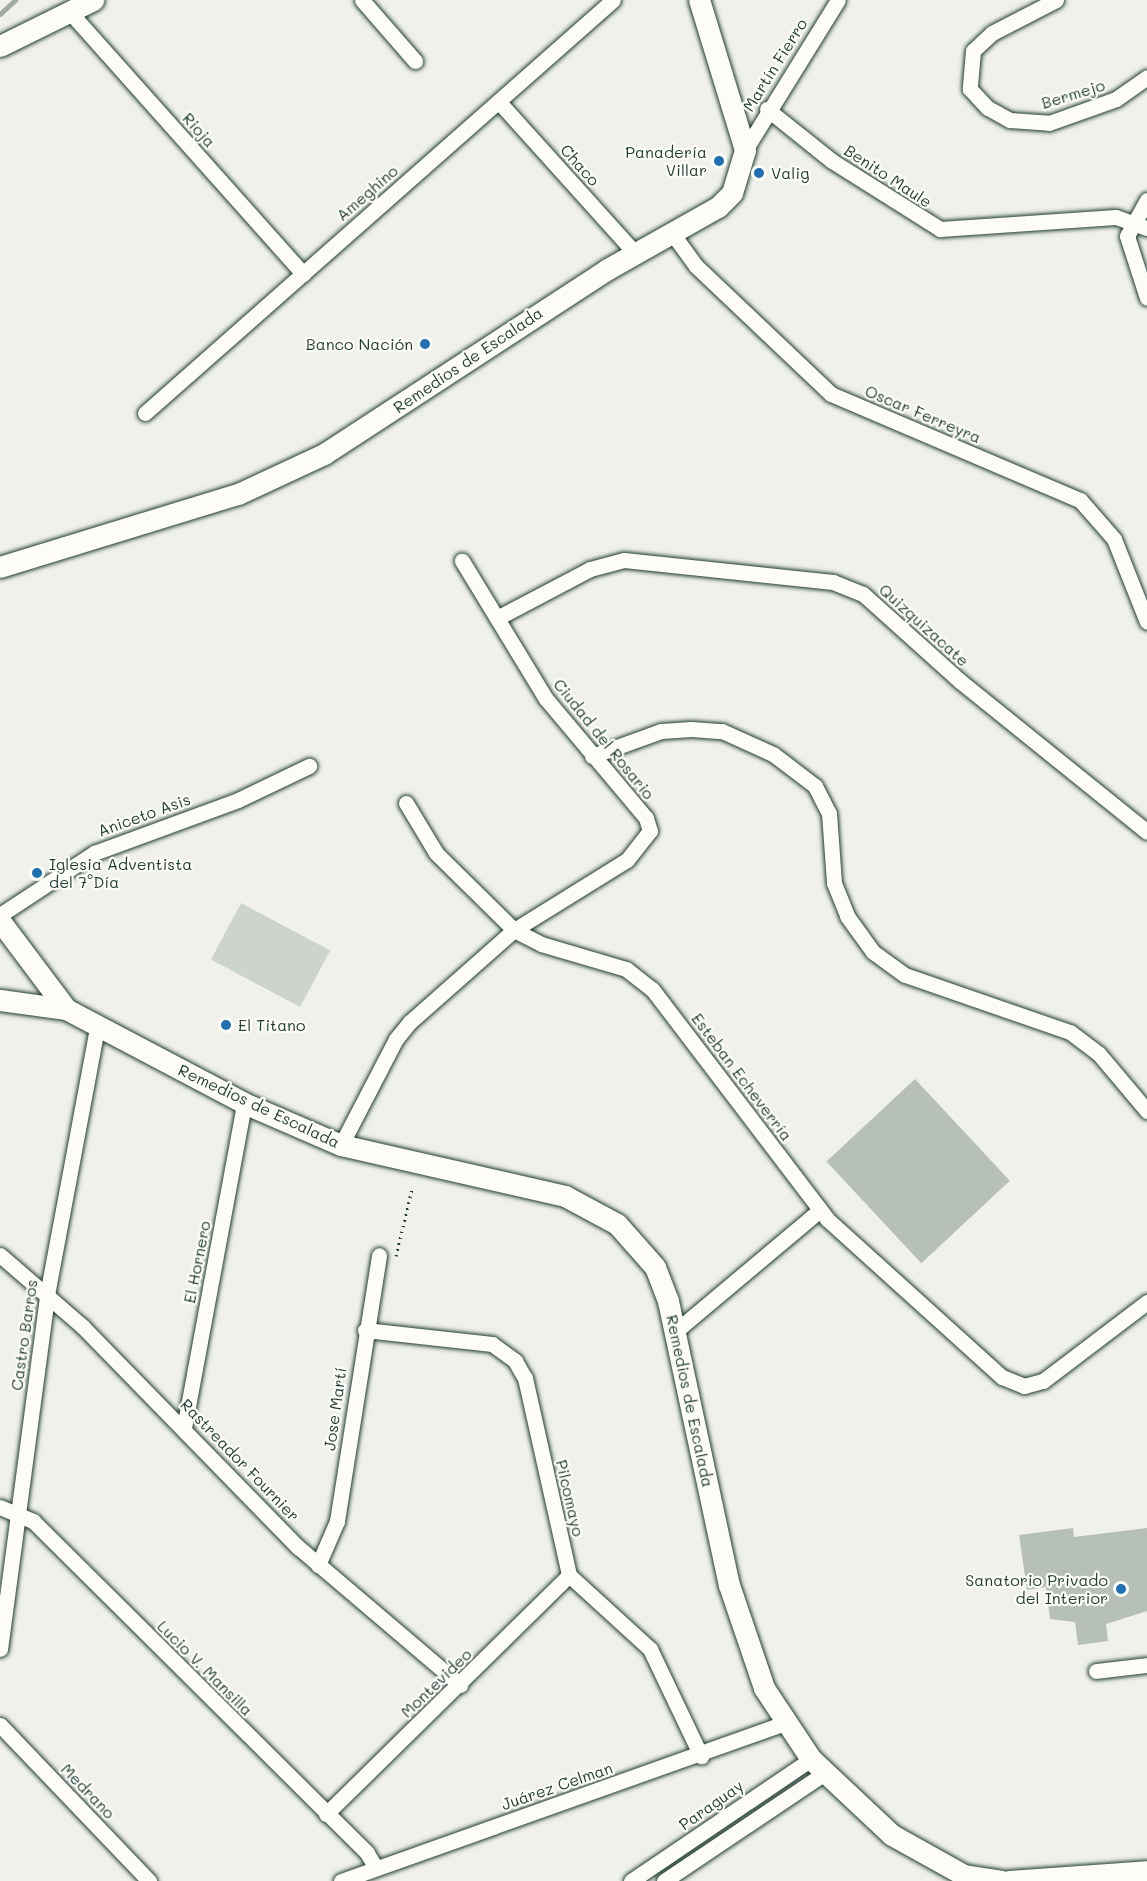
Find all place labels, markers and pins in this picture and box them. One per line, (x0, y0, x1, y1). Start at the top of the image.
place label: Panadería Villar (625, 142, 707, 180)
marker: Panadería Villar (712, 154, 726, 168)
place label: Valig (771, 163, 809, 183)
marker: Valig (752, 166, 766, 180)
place label: Banco Nación (306, 334, 413, 354)
marker: Banco Nación (418, 337, 432, 351)
place label: Iglesia Adventista del 7°Día (49, 854, 192, 892)
marker: Iglesia Adventista del 7°Día (30, 866, 44, 880)
place label: El Titano (238, 1015, 305, 1035)
marker: El Titano (219, 1018, 233, 1032)
place label: Sanatorio Privado del Interior (965, 1570, 1108, 1608)
marker: Sanatorio Privado del Interior (1112, 1580, 1130, 1598)

